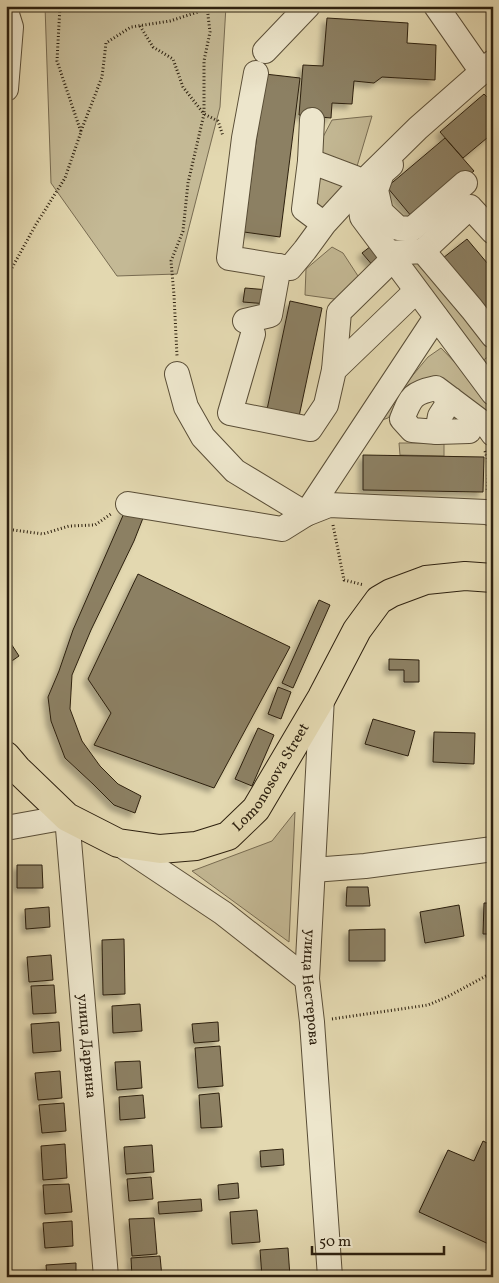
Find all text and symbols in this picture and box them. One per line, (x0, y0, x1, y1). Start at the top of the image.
street label: Lomonosova Street (228, 719, 315, 837)
street label: улица Нестерова (296, 929, 324, 1046)
street label: улица Дарвина (72, 993, 101, 1099)
scale bar (312, 1223, 444, 1255)
text: 50 m (319, 1232, 351, 1253)

